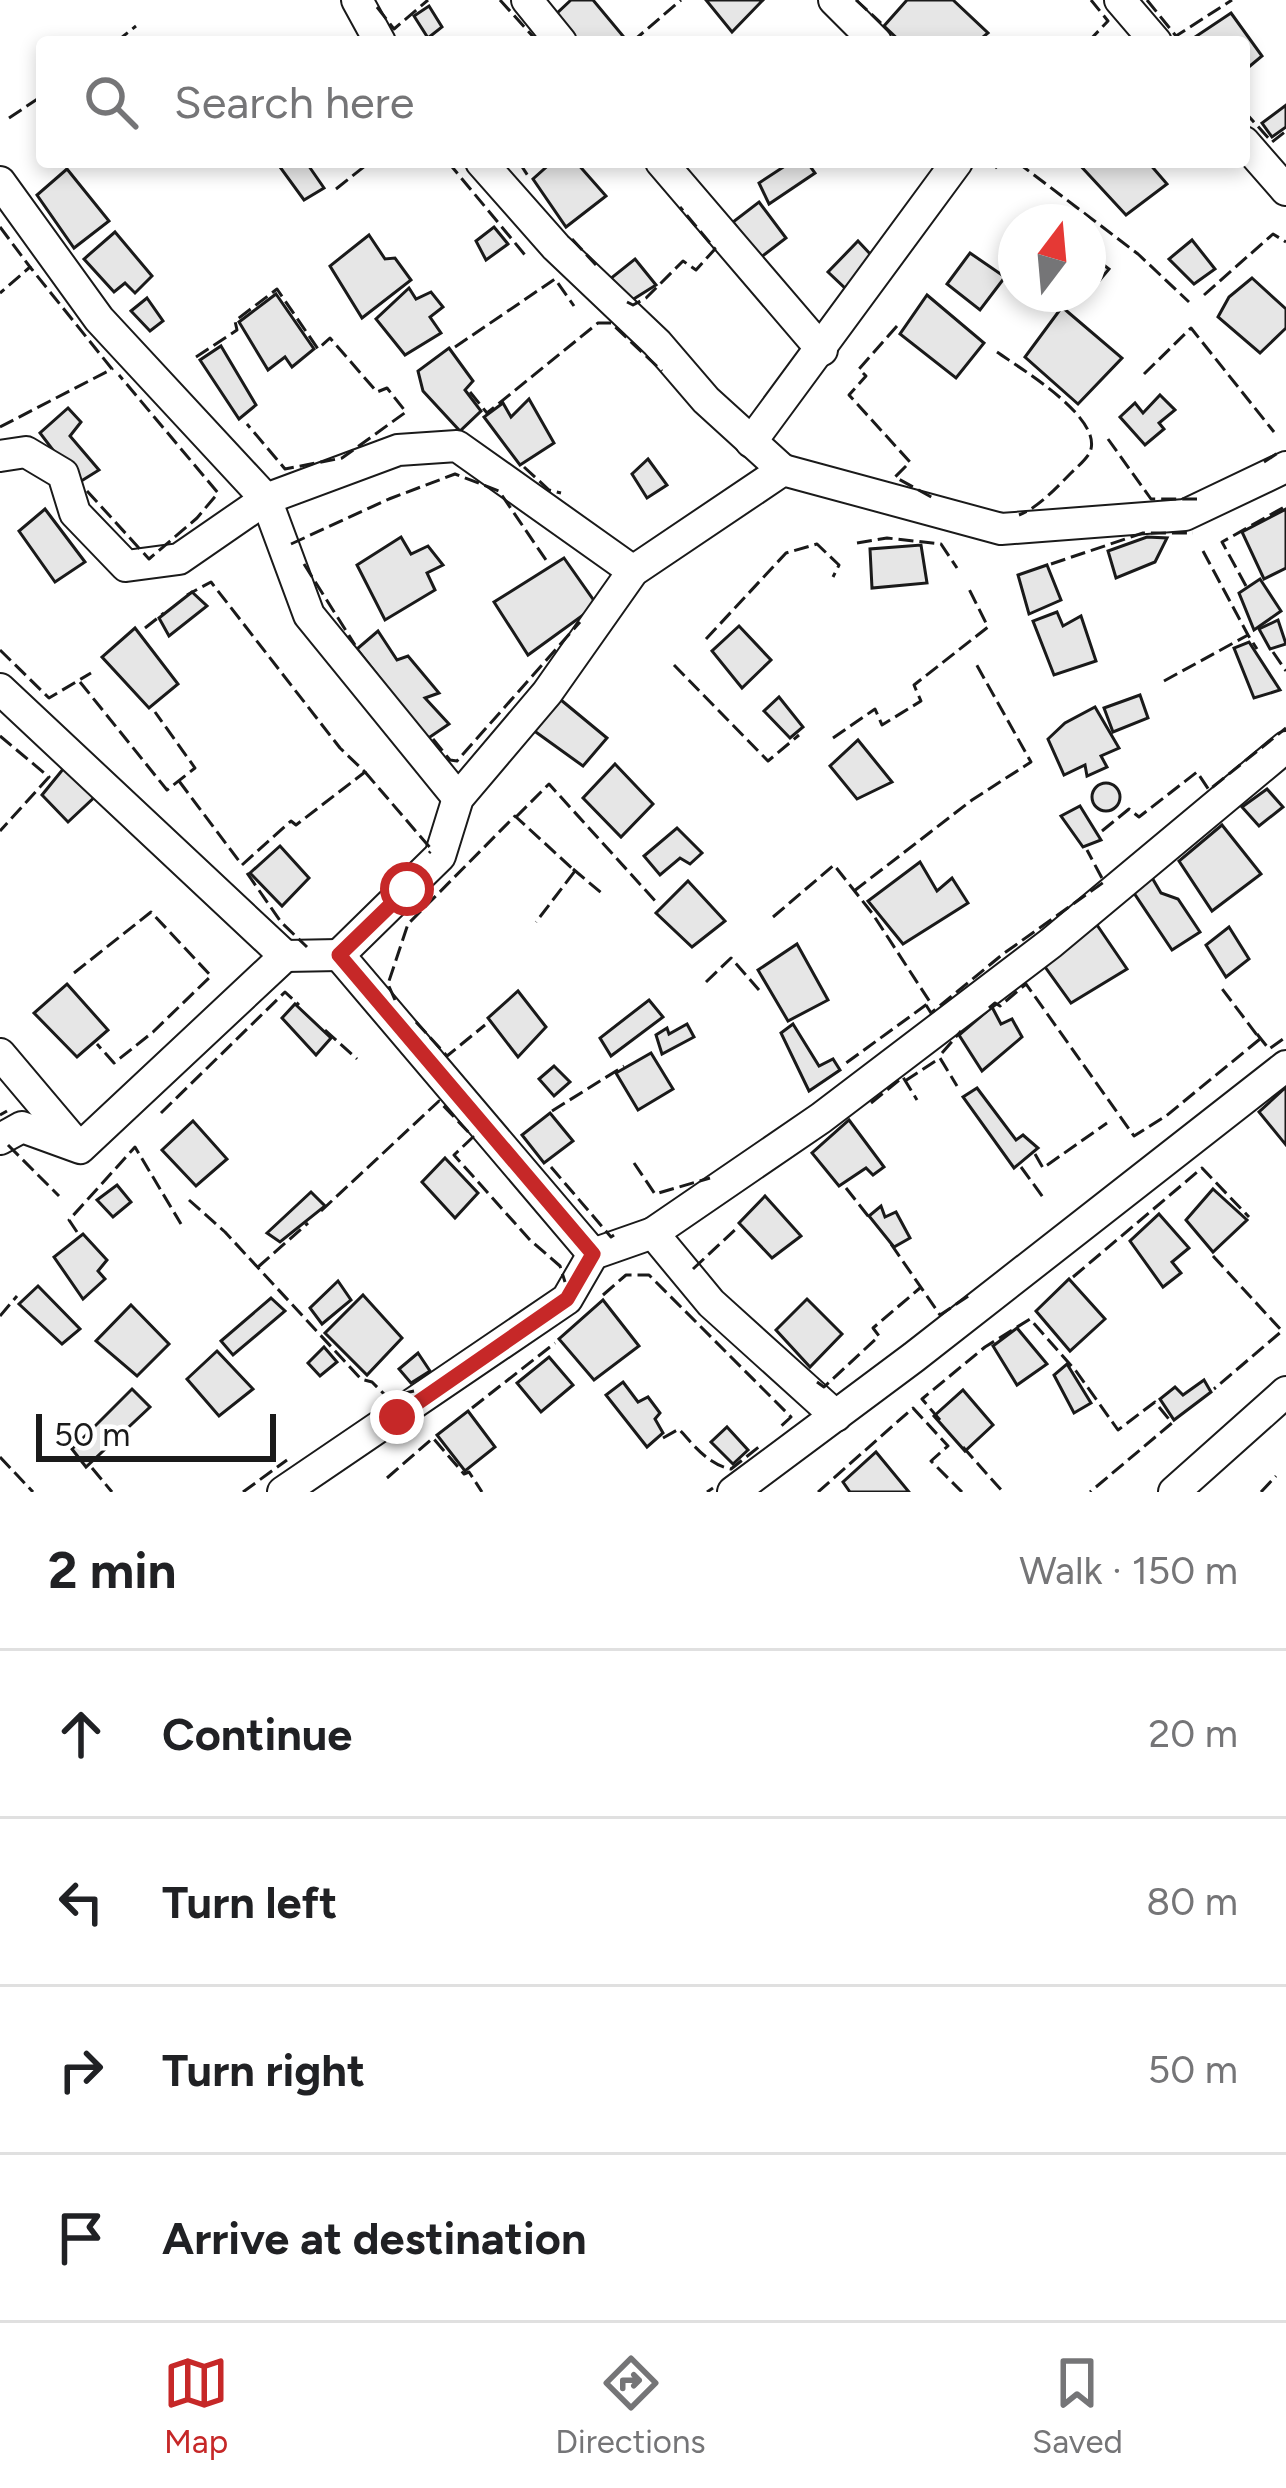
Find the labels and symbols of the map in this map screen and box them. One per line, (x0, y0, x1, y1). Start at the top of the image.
north arrow (998, 204, 1106, 312)
route start (380, 862, 434, 916)
route end (370, 1390, 424, 1444)
scale bar (36, 1408, 276, 1461)

